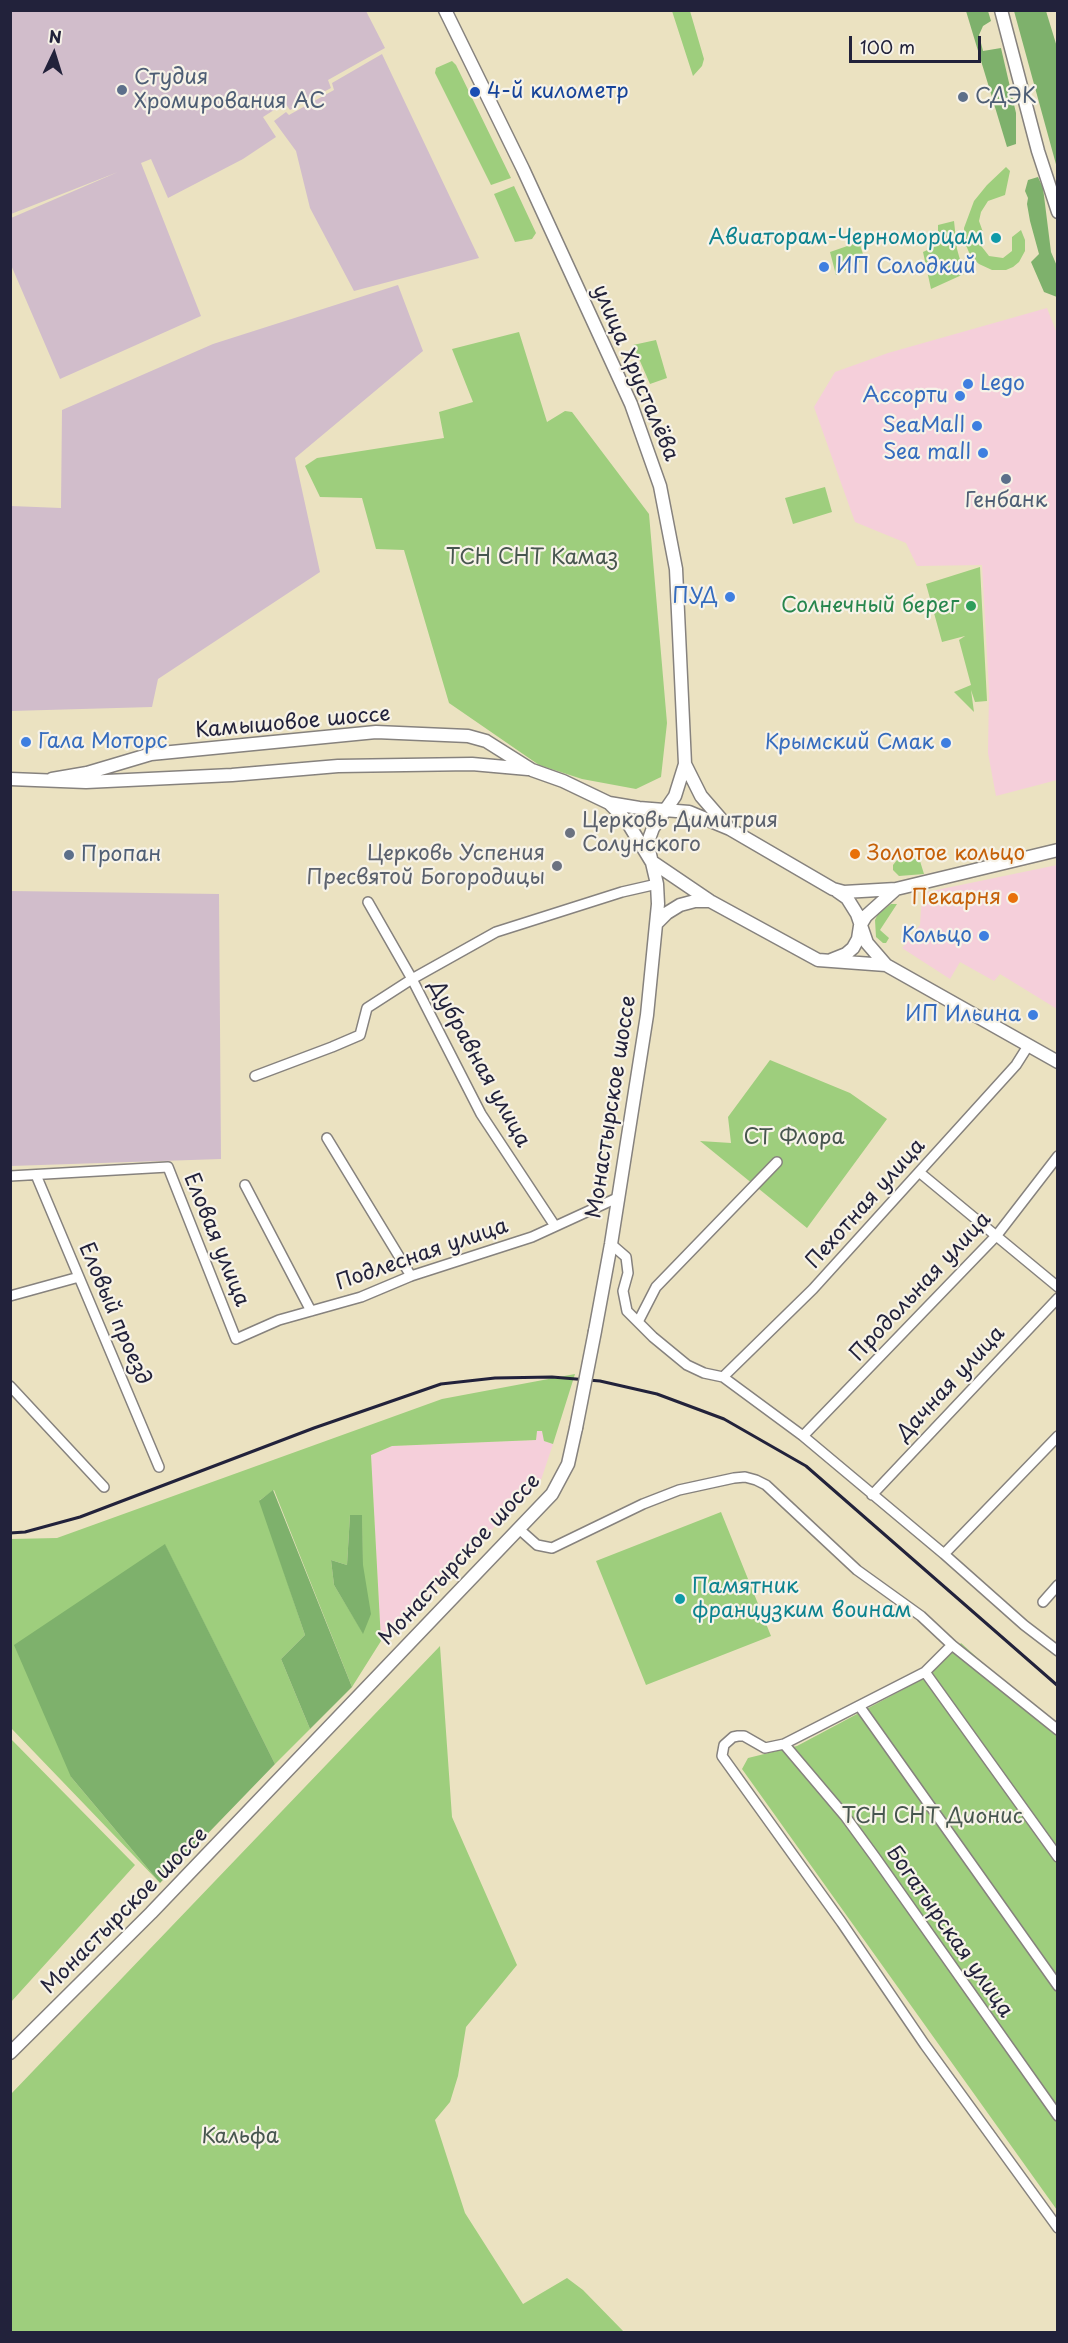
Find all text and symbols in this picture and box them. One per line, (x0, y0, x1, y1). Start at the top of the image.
north arrow (24, 24, 84, 84)
text: N (48, 24, 62, 48)
scale bar (852, 24, 984, 62)
text: 100 m (860, 33, 915, 60)
place label: Студия Хромирования АС (134, 65, 326, 115)
place label: 4-й километр (487, 79, 629, 105)
marker: Студия Хромирования АС (115, 83, 129, 97)
place label: СДЭК (975, 84, 1037, 110)
marker: 4-й километр (468, 85, 482, 99)
marker: СДЭК (956, 90, 970, 104)
place label: Авиаторам-Черноморцам (709, 225, 984, 251)
marker: Авиаторам-Черноморцам (989, 231, 1003, 245)
place label: ИП Солодкий (836, 254, 976, 280)
marker: ИП Солодкий (817, 260, 831, 274)
street label: улица Хрусталёва (586, 281, 684, 465)
place label: Lego (980, 371, 1025, 397)
marker: Lego (961, 377, 975, 391)
place label: Ассорти (862, 383, 948, 409)
marker: Ассорти (953, 389, 967, 403)
place label: SeaMall (882, 413, 965, 439)
marker: SeaMall (970, 419, 984, 433)
place label: Sea mall (883, 440, 971, 466)
marker: Sea mall (976, 446, 990, 460)
marker: Генбанк (999, 472, 1013, 486)
place label: Генбанк (965, 488, 1047, 514)
park label: ТСН СНТ Камаз (446, 545, 618, 571)
place label: ПУД (672, 584, 718, 610)
marker: ПУД (723, 590, 737, 604)
place label: Солнечный берег (781, 593, 959, 619)
marker: Солнечный берег (964, 599, 978, 613)
street label: Камышовое шоссе (194, 702, 392, 744)
place label: Гала Моторс (38, 729, 167, 755)
place label: Крымский Смак (765, 730, 934, 756)
marker: Гала Моторс (19, 735, 33, 749)
marker: Крымский Смак (939, 736, 953, 750)
place label: Церковь Димитрия Солунского (582, 808, 778, 858)
marker: Церковь Димитрия Солунского (563, 826, 577, 840)
place label: Церковь Успения Пресвятой Богородицы (307, 841, 545, 891)
place label: Золотое кольцо (867, 841, 1025, 867)
place label: Пропан (81, 842, 161, 868)
marker: Золотое кольцо (848, 847, 862, 861)
marker: Пропан (62, 848, 76, 862)
marker: Церковь Успения Пресвятой Богородицы (550, 859, 564, 873)
place label: Пекарня (912, 885, 1001, 911)
marker: Пекарня (1006, 891, 1020, 905)
place label: Кольцо (901, 923, 972, 949)
marker: Кольцо (977, 929, 991, 943)
street label: Дубравная улица (423, 976, 535, 1152)
street label: Монастырское шоссе (582, 994, 642, 1220)
place label: ИП Ильина (905, 1002, 1021, 1028)
marker: ИП Ильина (1026, 1008, 1040, 1022)
park label: СТ Флора (744, 1125, 844, 1151)
street label: Пехотная улица (801, 1134, 931, 1274)
street label: Еловая улица (178, 1170, 254, 1310)
street label: Продольная улица (845, 1207, 997, 1367)
street label: Подлесная улица (333, 1214, 511, 1296)
street label: Еловый проезд (73, 1239, 155, 1389)
street label: Дачная улица (891, 1321, 1011, 1447)
street label: Монастырское шоссе (374, 1469, 546, 1651)
place label: Памятник французким воинам (692, 1574, 912, 1624)
marker: Памятник французким воинам (673, 1592, 687, 1606)
park label: ТСН СНТ Дионис (841, 1804, 1023, 1830)
street label: Монастырское шоссе (36, 1822, 214, 2000)
street label: Богатырская улица (880, 1841, 1018, 2023)
park label: Кальфа (201, 2124, 279, 2150)

